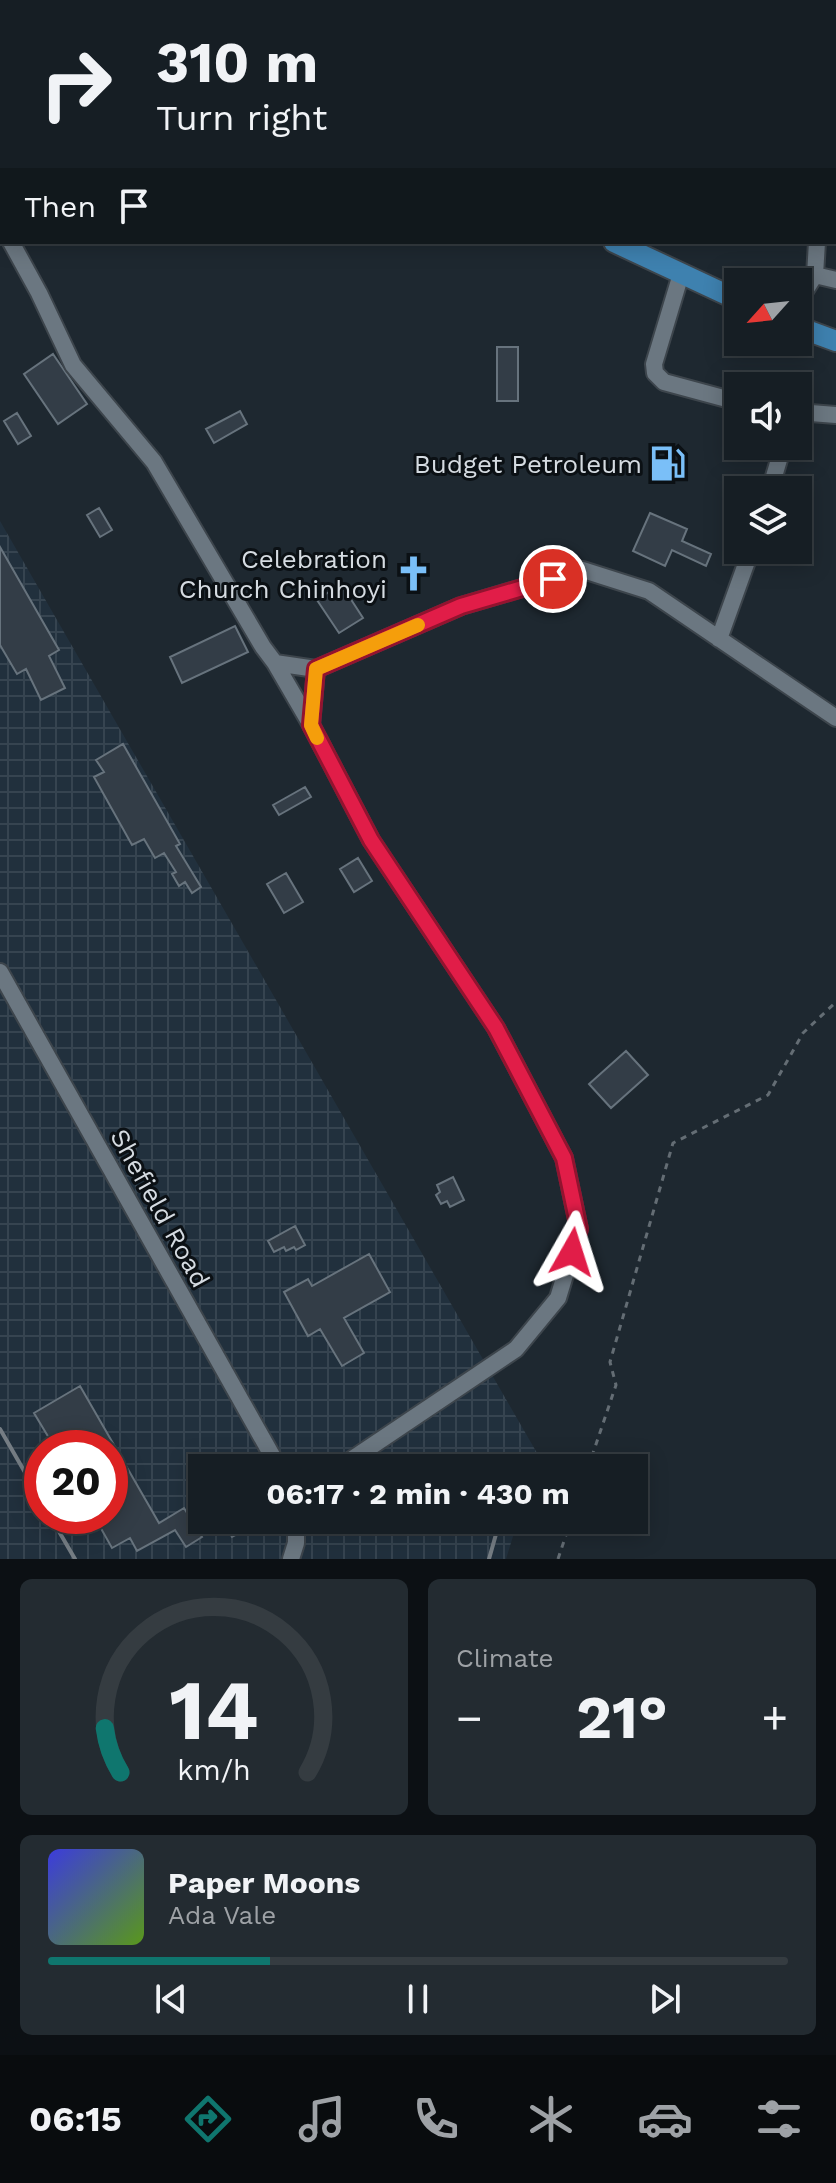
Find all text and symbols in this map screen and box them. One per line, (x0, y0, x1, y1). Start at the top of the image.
text: 310 m (156, 30, 318, 96)
icon: right (24, 32, 128, 136)
text: Turn right (156, 97, 327, 139)
icon: arrive (112, 184, 156, 228)
text: Then (24, 189, 96, 224)
north arrow (724, 268, 812, 356)
map controls (724, 268, 812, 564)
button: sound (724, 372, 812, 460)
fuel station icon: Budget Petroleum (649, 445, 687, 483)
place label: Budget Petroleum (414, 449, 642, 479)
button: layers (724, 476, 812, 564)
place label: Celebration Church Chinhoyi (179, 544, 387, 604)
pin (519, 545, 587, 613)
church icon: Celebration Church Chinhoyi (394, 555, 432, 593)
icon: arrive (531, 557, 575, 601)
street label: Shefield Road (104, 1124, 216, 1292)
position arrow (530, 1210, 614, 1294)
speed limit sign: 20 (24, 1430, 128, 1534)
text: 06:17 · 2 min · 430 m (266, 1476, 570, 1511)
text: Climate (456, 1643, 554, 1673)
text: 14 (169, 1662, 259, 1759)
text: 21° (576, 1682, 668, 1753)
text: − (456, 1692, 483, 1744)
text: + (761, 1692, 788, 1744)
text: km/h (177, 1753, 251, 1787)
text: Paper Moons (168, 1865, 360, 1900)
text: Ada Vale (168, 1900, 276, 1930)
icon: previous (149, 1977, 193, 2021)
icon: pause (396, 1977, 440, 2021)
icon: next (643, 1977, 687, 2021)
icon: directions (180, 2091, 236, 2147)
icon: music (294, 2091, 350, 2147)
icon: phone (408, 2091, 464, 2147)
icon: climate (523, 2091, 579, 2147)
icon: car (637, 2091, 693, 2147)
icon: filters (751, 2091, 807, 2147)
text: 06:15 (29, 2098, 122, 2140)

